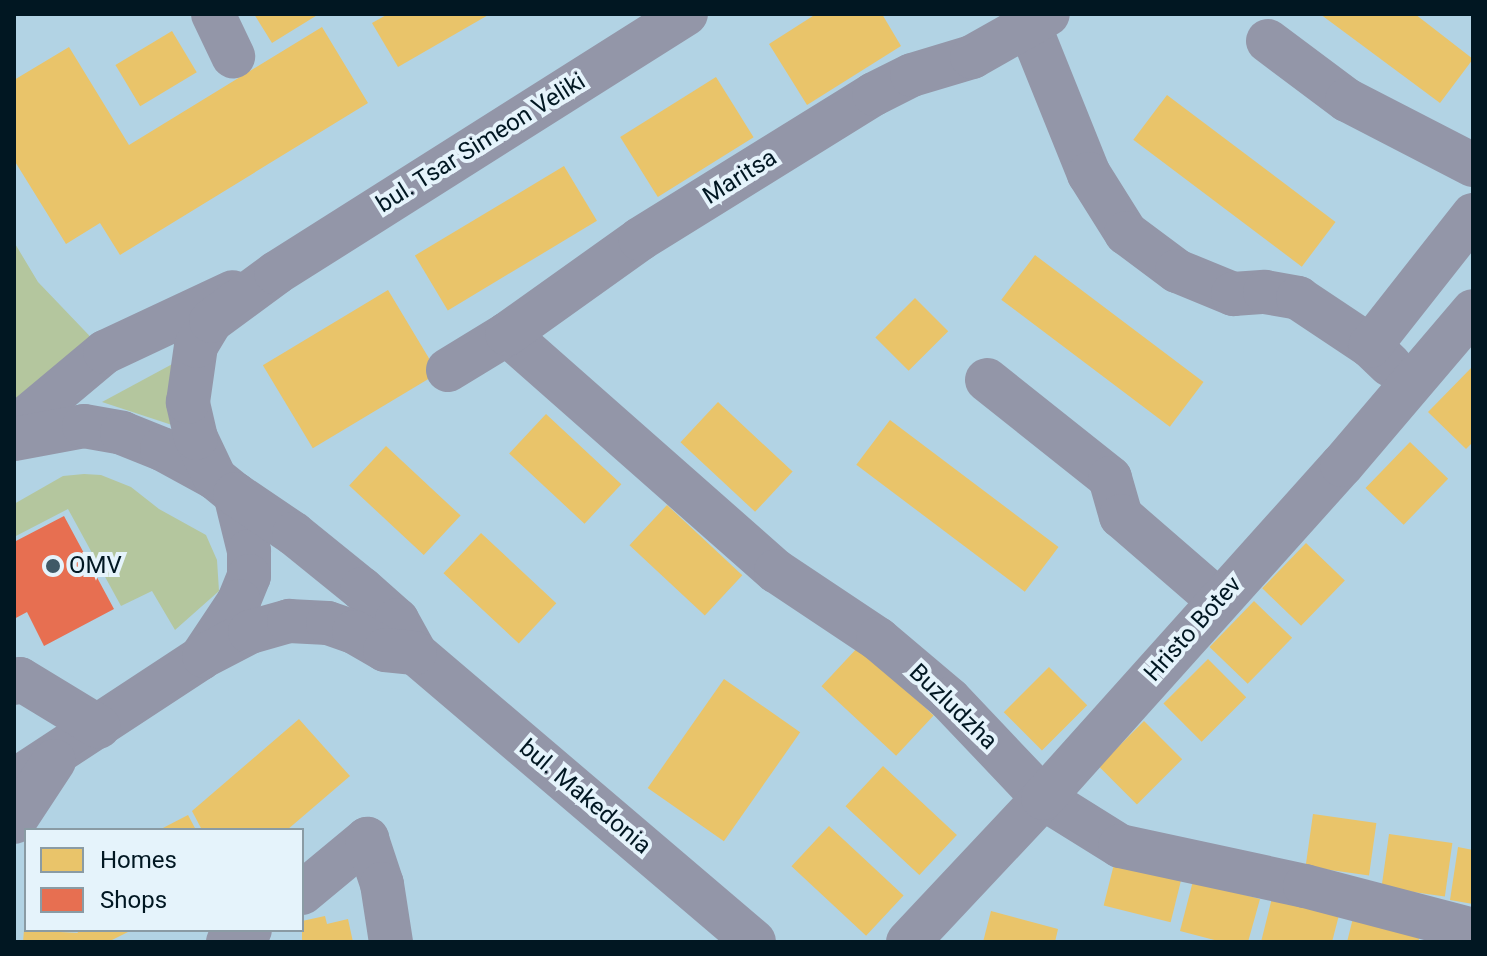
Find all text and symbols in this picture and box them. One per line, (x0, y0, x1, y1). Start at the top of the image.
street label: bul. Tsar Simeon Veliki (371, 67, 591, 219)
street label: Maritsa (698, 143, 782, 211)
place label: OMV (69, 552, 122, 580)
marker: OMV (44, 557, 62, 575)
street label: Hristo Botev (1138, 571, 1248, 687)
street label: Buzludzha (903, 658, 1003, 756)
street label: bul. Makedonia (513, 734, 657, 860)
legend (24, 828, 304, 932)
text: Homes (100, 846, 177, 874)
text: Shops (100, 886, 167, 914)

